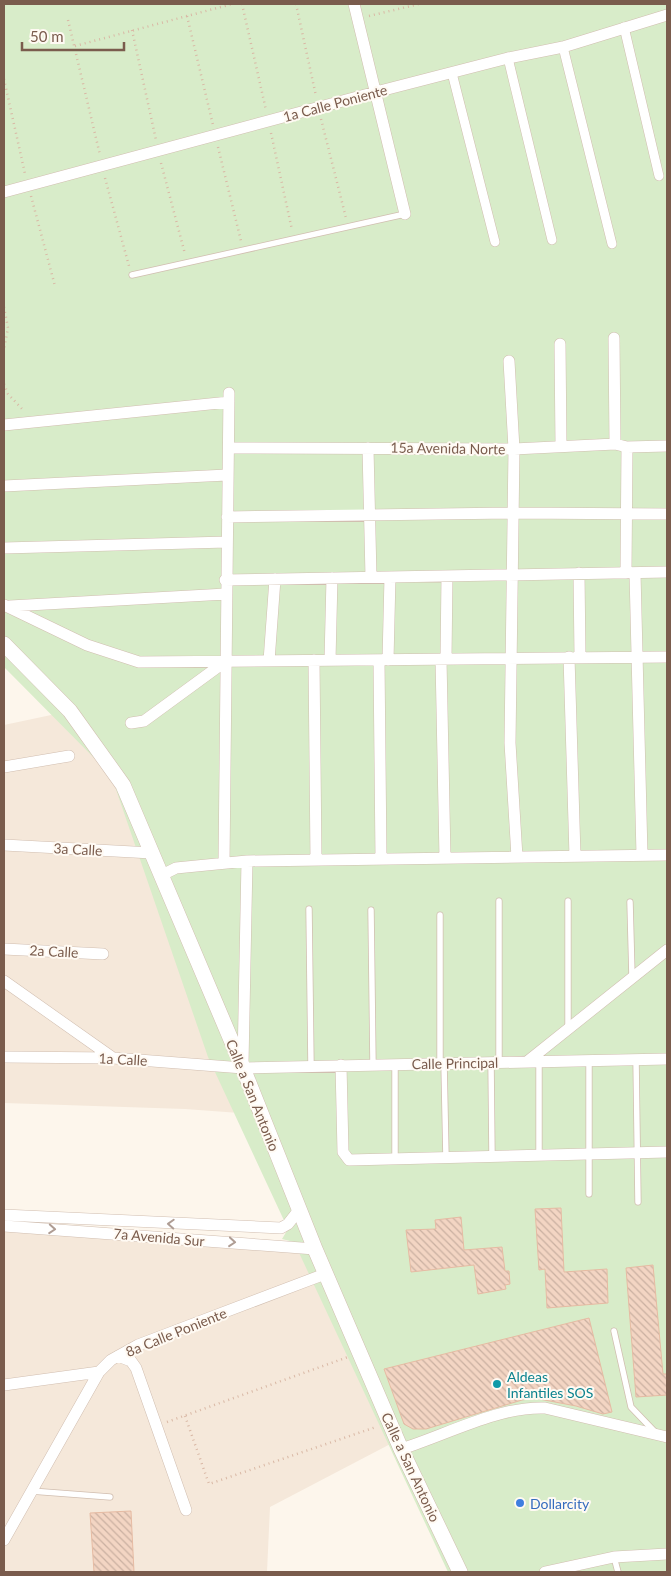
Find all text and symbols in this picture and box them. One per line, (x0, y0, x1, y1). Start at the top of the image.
scale bar (22, 20, 125, 52)
text: 50 m (30, 27, 64, 45)
street label: 1a Calle Poniente (281, 81, 389, 125)
street label: 15a Avenida Norte (390, 438, 506, 458)
street label: 3a Calle (53, 839, 103, 859)
street label: 2a Calle (29, 941, 79, 961)
street label: Calle a San Antonio (223, 1037, 283, 1153)
street label: 1a Calle (98, 1049, 148, 1069)
street label: Calle Principal (412, 1054, 498, 1072)
one-way arrow (167, 1218, 175, 1229)
one-way arrow (49, 1224, 57, 1235)
street label: 7a Avenida Sur (113, 1225, 205, 1249)
one-way arrow (228, 1237, 236, 1248)
street label: 8a Calle Poniente (123, 1304, 229, 1360)
place label: Aldeas Infantiles SOS (507, 1368, 593, 1401)
marker: Aldeas Infantiles SOS (491, 1378, 503, 1390)
street label: Calle a San Antonio (378, 1409, 444, 1525)
place label: Dollarcity (530, 1495, 590, 1512)
marker: Dollarcity (514, 1497, 526, 1509)

